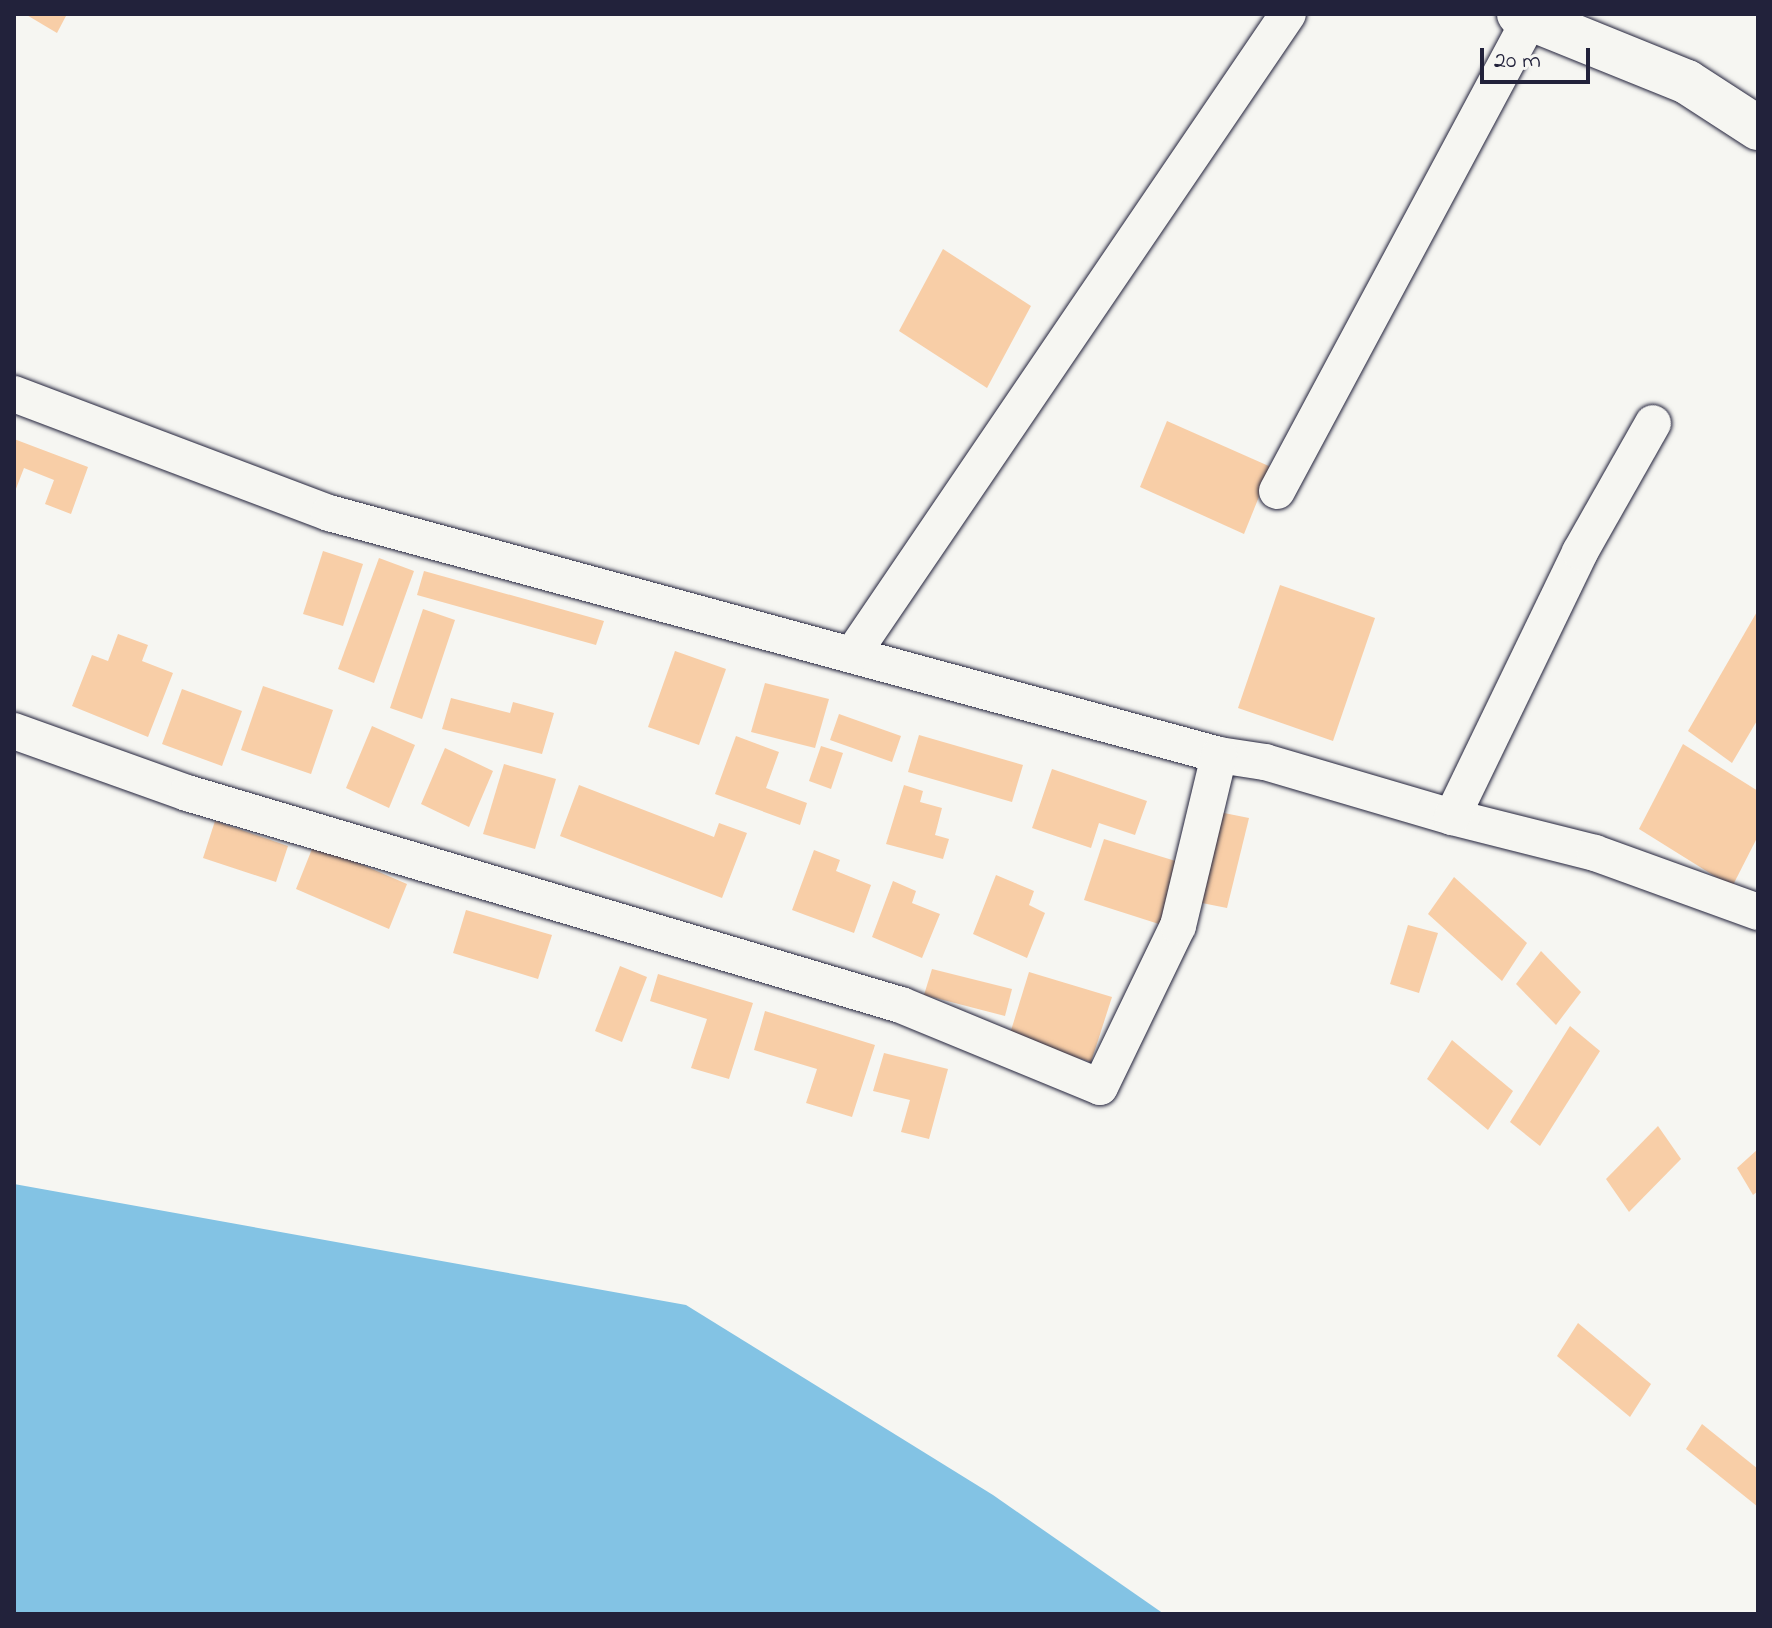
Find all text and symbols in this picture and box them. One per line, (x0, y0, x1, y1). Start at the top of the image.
scale bar (1484, 32, 1594, 82)
text: 20 m (1494, 44, 1541, 79)

